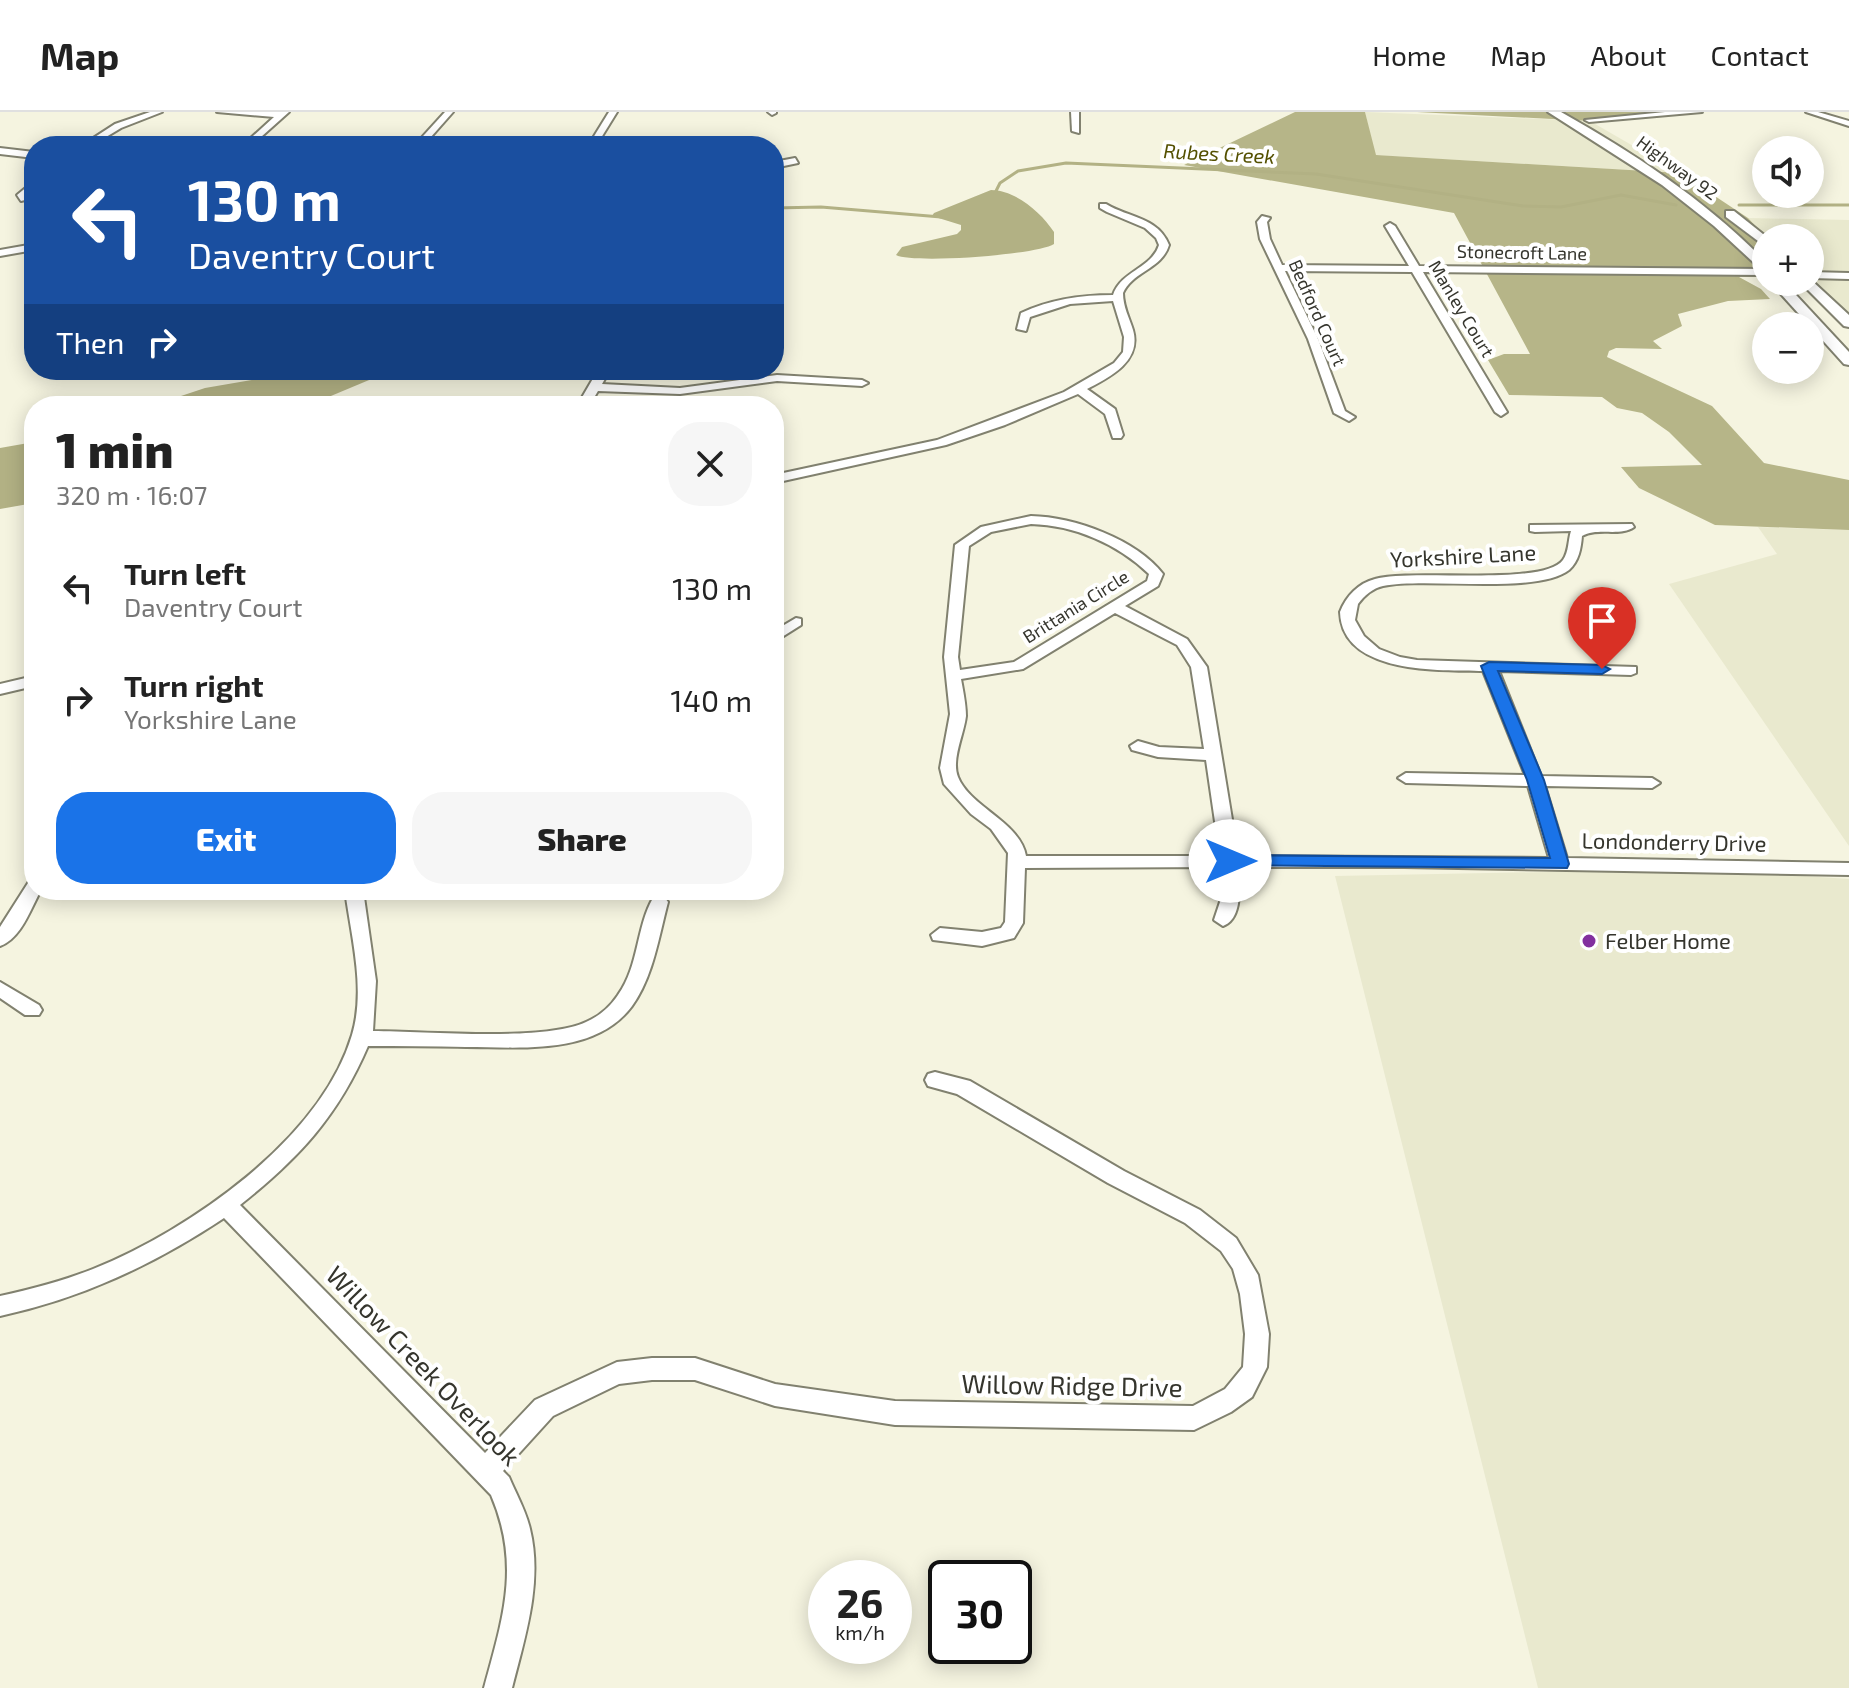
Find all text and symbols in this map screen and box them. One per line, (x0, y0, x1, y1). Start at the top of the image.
text: Map (40, 32, 119, 78)
text: Home (1372, 38, 1446, 72)
text: Map (1490, 38, 1547, 72)
text: About (1591, 38, 1666, 72)
text: Contact (1710, 38, 1809, 72)
street label: Highway 92 (1633, 130, 1723, 204)
map controls (1752, 136, 1824, 384)
button: sound (1752, 136, 1824, 208)
water label: Rubes Creek (1163, 138, 1275, 168)
text: 130 m (188, 165, 341, 232)
icon: left (56, 168, 160, 272)
button: + (1752, 224, 1824, 296)
text: Daventry Court (188, 233, 435, 276)
street label: Stonecroft Lane (1457, 240, 1587, 264)
street label: Bedford Court (1285, 256, 1351, 369)
street label: Manley Court (1424, 256, 1499, 361)
button: − (1752, 312, 1824, 384)
icon: right (140, 320, 184, 364)
text: Then (56, 324, 124, 360)
text: 1 min (56, 420, 174, 478)
button: close (668, 422, 752, 506)
text: 320 m · 16:07 (56, 479, 207, 510)
street label: Yorkshire Lane (1389, 538, 1537, 572)
text: Turn left (124, 555, 246, 591)
street label: Brittania Circle (1018, 565, 1133, 647)
icon: left (56, 566, 100, 610)
text: 130 m (672, 570, 752, 606)
pin (1568, 587, 1636, 669)
text: Daventry Court (124, 591, 302, 622)
icon: arrive (1580, 599, 1624, 643)
text: Turn right (124, 667, 264, 703)
icon: right (56, 678, 100, 722)
text: 140 m (671, 682, 752, 718)
text: Yorkshire Lane (124, 703, 297, 734)
button: Exit (56, 792, 396, 884)
button: Share (412, 792, 752, 884)
position arrow (1188, 819, 1272, 903)
street label: Londonderry Drive (1581, 826, 1767, 856)
place label: Felber Home (1605, 927, 1731, 953)
marker: Felber Home (1580, 932, 1598, 950)
street label: Willow Creek Overlook (321, 1259, 527, 1471)
street label: Willow Ridge Drive (961, 1367, 1183, 1402)
speed limit sign: 30 (928, 1560, 1032, 1664)
text: 26 (837, 1578, 883, 1626)
text: km/h (835, 1620, 885, 1644)

